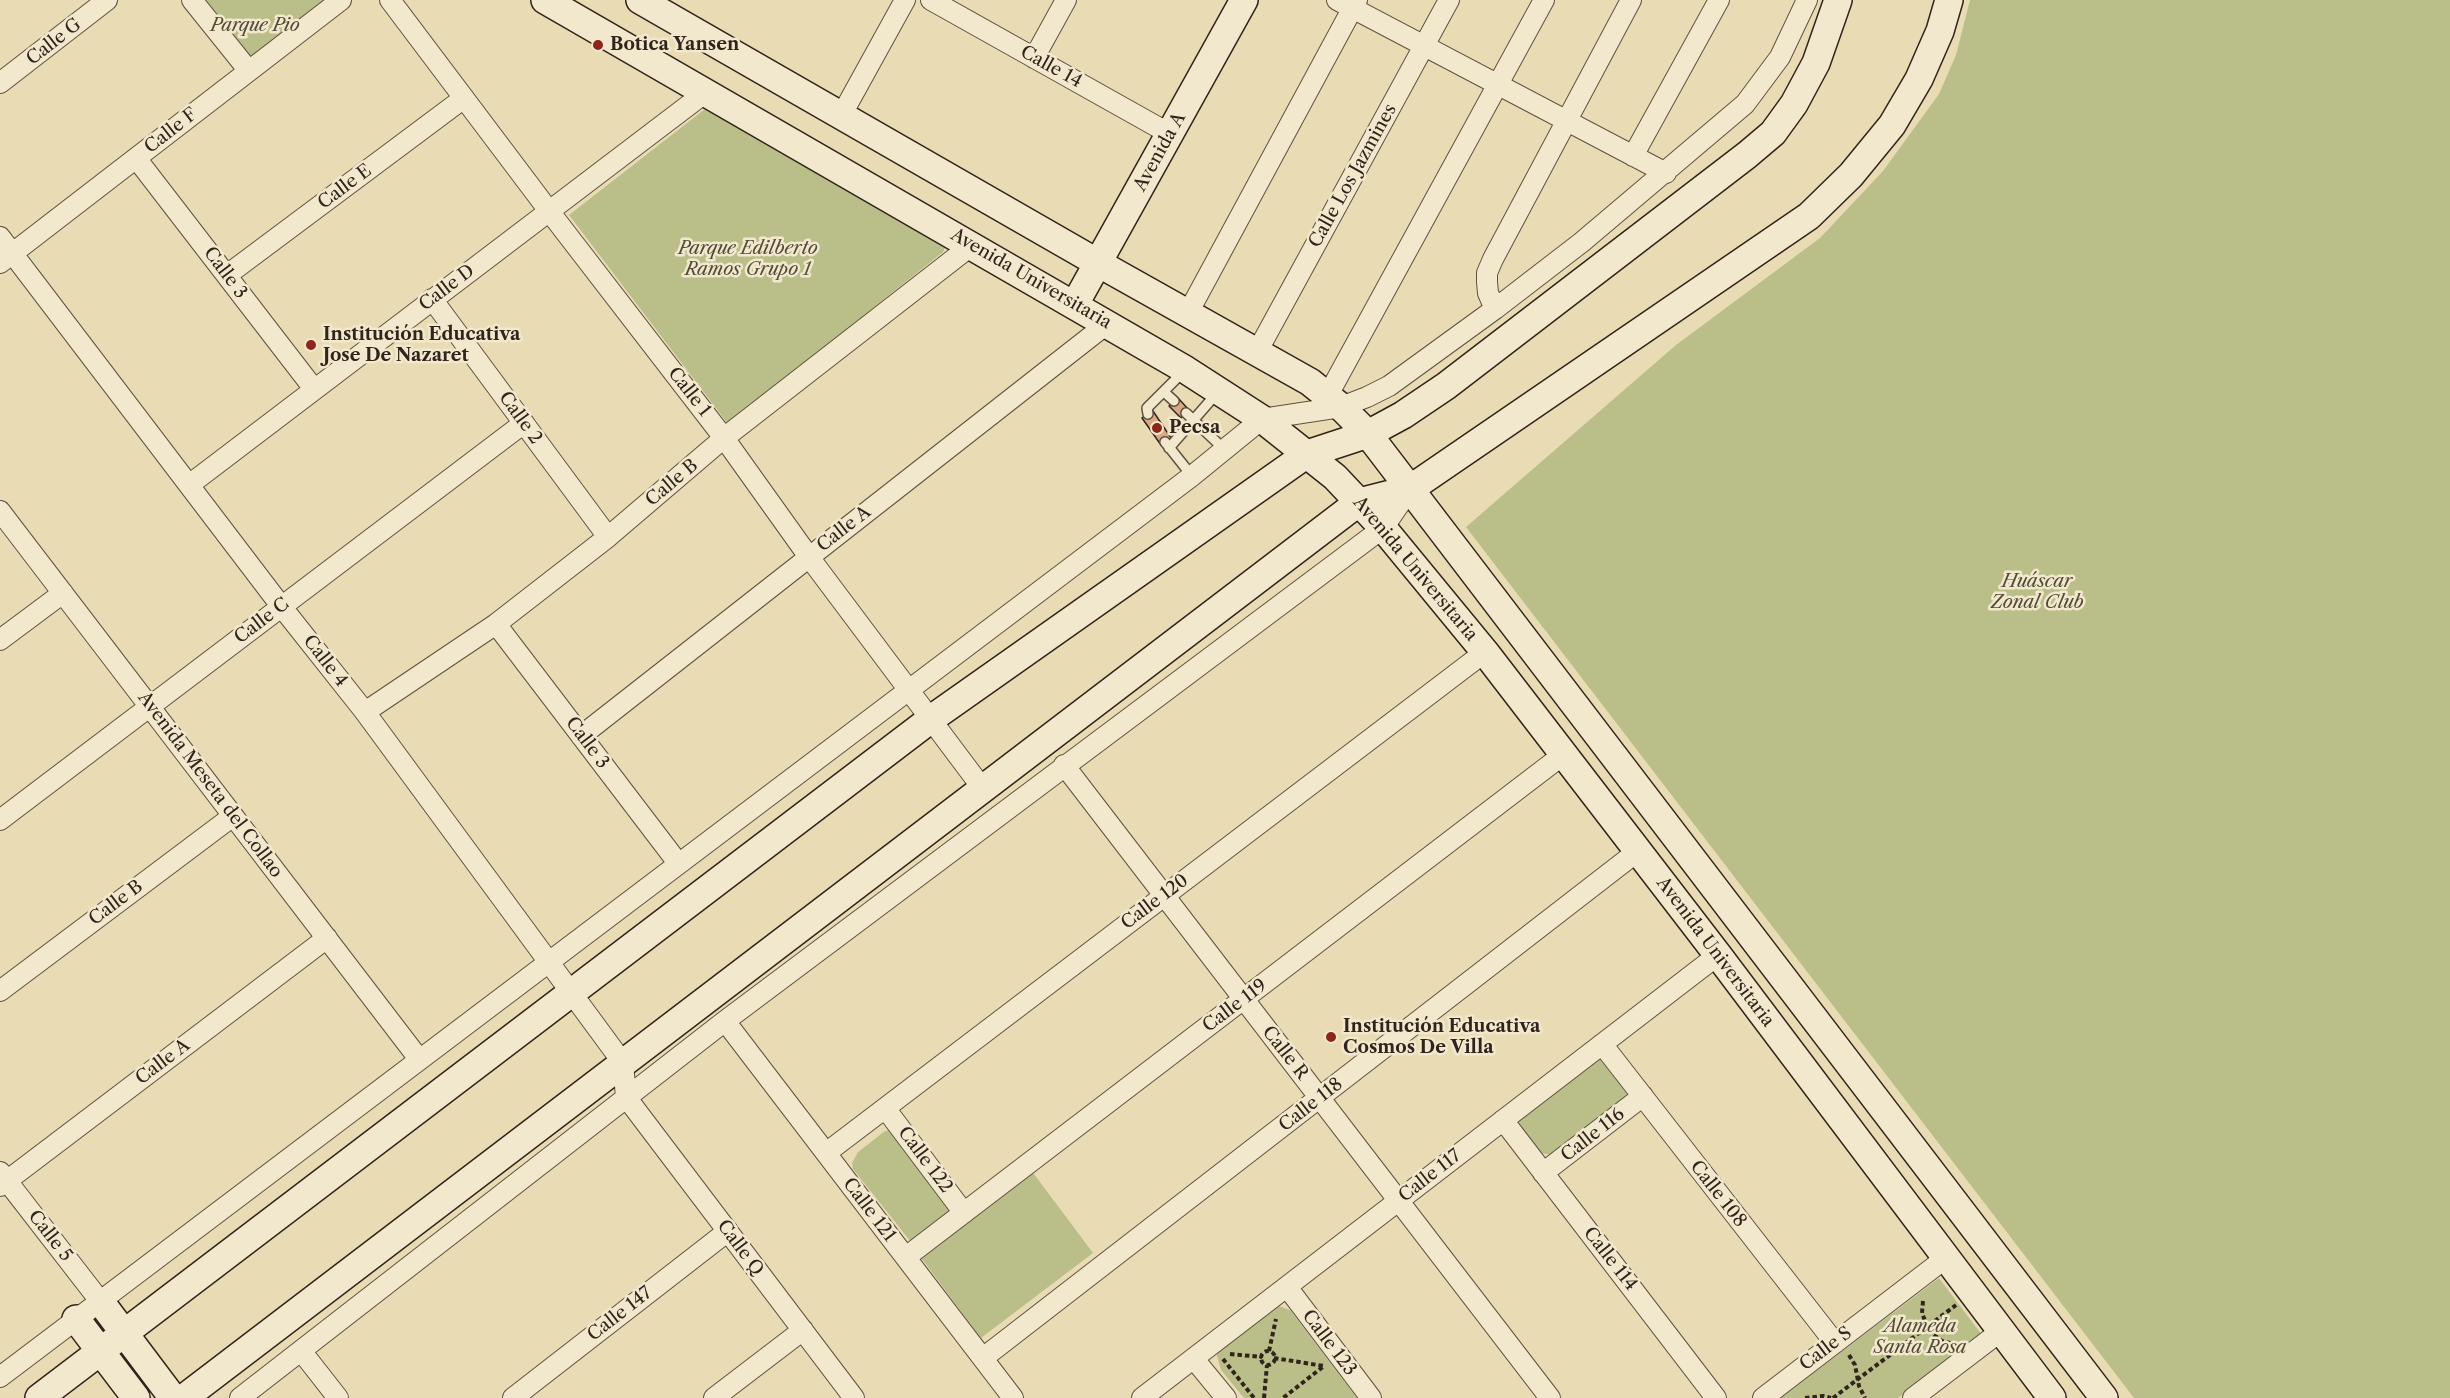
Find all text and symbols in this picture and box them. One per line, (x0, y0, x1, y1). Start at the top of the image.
street label: Calle G (22, 14, 86, 70)
park label: Parque Pio (210, 15, 300, 37)
place label: Botica Yansen (610, 34, 739, 56)
marker: Botica Yansen (591, 38, 605, 52)
street label: Calle 14 (1017, 41, 1085, 93)
street label: Calle Los Jazmines (1305, 100, 1401, 252)
street label: Calle F (140, 104, 202, 158)
street label: Avenida A (1129, 109, 1191, 195)
street label: Calle E (314, 160, 376, 214)
street label: Avenida Universitaria (947, 224, 1115, 334)
park label: Parque Edilberto Ramos Grupo 1 (678, 238, 818, 280)
street label: Calle 3 (199, 243, 251, 303)
street label: Calle D (415, 260, 479, 316)
place label: Institución Educativa Jose De Nazaret (323, 324, 520, 366)
marker: Institución Educativa Jose De Nazaret (304, 338, 318, 352)
street label: Calle 1 (663, 363, 715, 421)
street label: Calle 2 (494, 388, 546, 448)
place label: Pecsa (1169, 417, 1220, 439)
marker: Pecsa (1150, 421, 1164, 435)
street label: Calle B (641, 455, 703, 511)
street label: Avenida Universitaria (1348, 492, 1482, 646)
street label: Calle A (813, 501, 875, 557)
park label: Huáscar Zonal Club (1990, 571, 2084, 614)
street label: Calle C (230, 593, 294, 649)
street label: Calle 4 (298, 631, 352, 691)
street label: Avenida Meseta del Collao (133, 688, 287, 882)
street label: Calle 3 (561, 713, 613, 773)
street label: Calle 120 (1117, 870, 1193, 934)
street label: Avenida Universitaria (1652, 873, 1778, 1031)
street label: Calle B (85, 876, 147, 930)
street label: Calle 119 (1199, 975, 1271, 1037)
place label: Institución Educativa Cosmos De Villa (1343, 1016, 1540, 1058)
street label: Calle R (1257, 1022, 1313, 1084)
marker: Institución Educativa Cosmos De Villa (1324, 1030, 1338, 1044)
street label: Calle A (132, 1035, 194, 1089)
street label: Calle 118 (1275, 1073, 1347, 1137)
street label: Calle 116 (1557, 1104, 1629, 1166)
street label: Calle 122 (893, 1123, 957, 1197)
street label: Calle 117 (1395, 1145, 1465, 1207)
street label: Calle 108 (1685, 1156, 1751, 1232)
street label: Calle 121 (838, 1174, 900, 1246)
street label: Calle 5 (23, 1206, 77, 1266)
street label: Calle Q (712, 1216, 768, 1280)
street label: Calle 114 (1579, 1223, 1641, 1295)
street label: Calle 147 (583, 1282, 657, 1346)
street label: Calle 123 (1297, 1306, 1361, 1380)
park label: Alameda Santa Rosa (1874, 1316, 1966, 1358)
street label: Calle S (1796, 1322, 1856, 1376)

